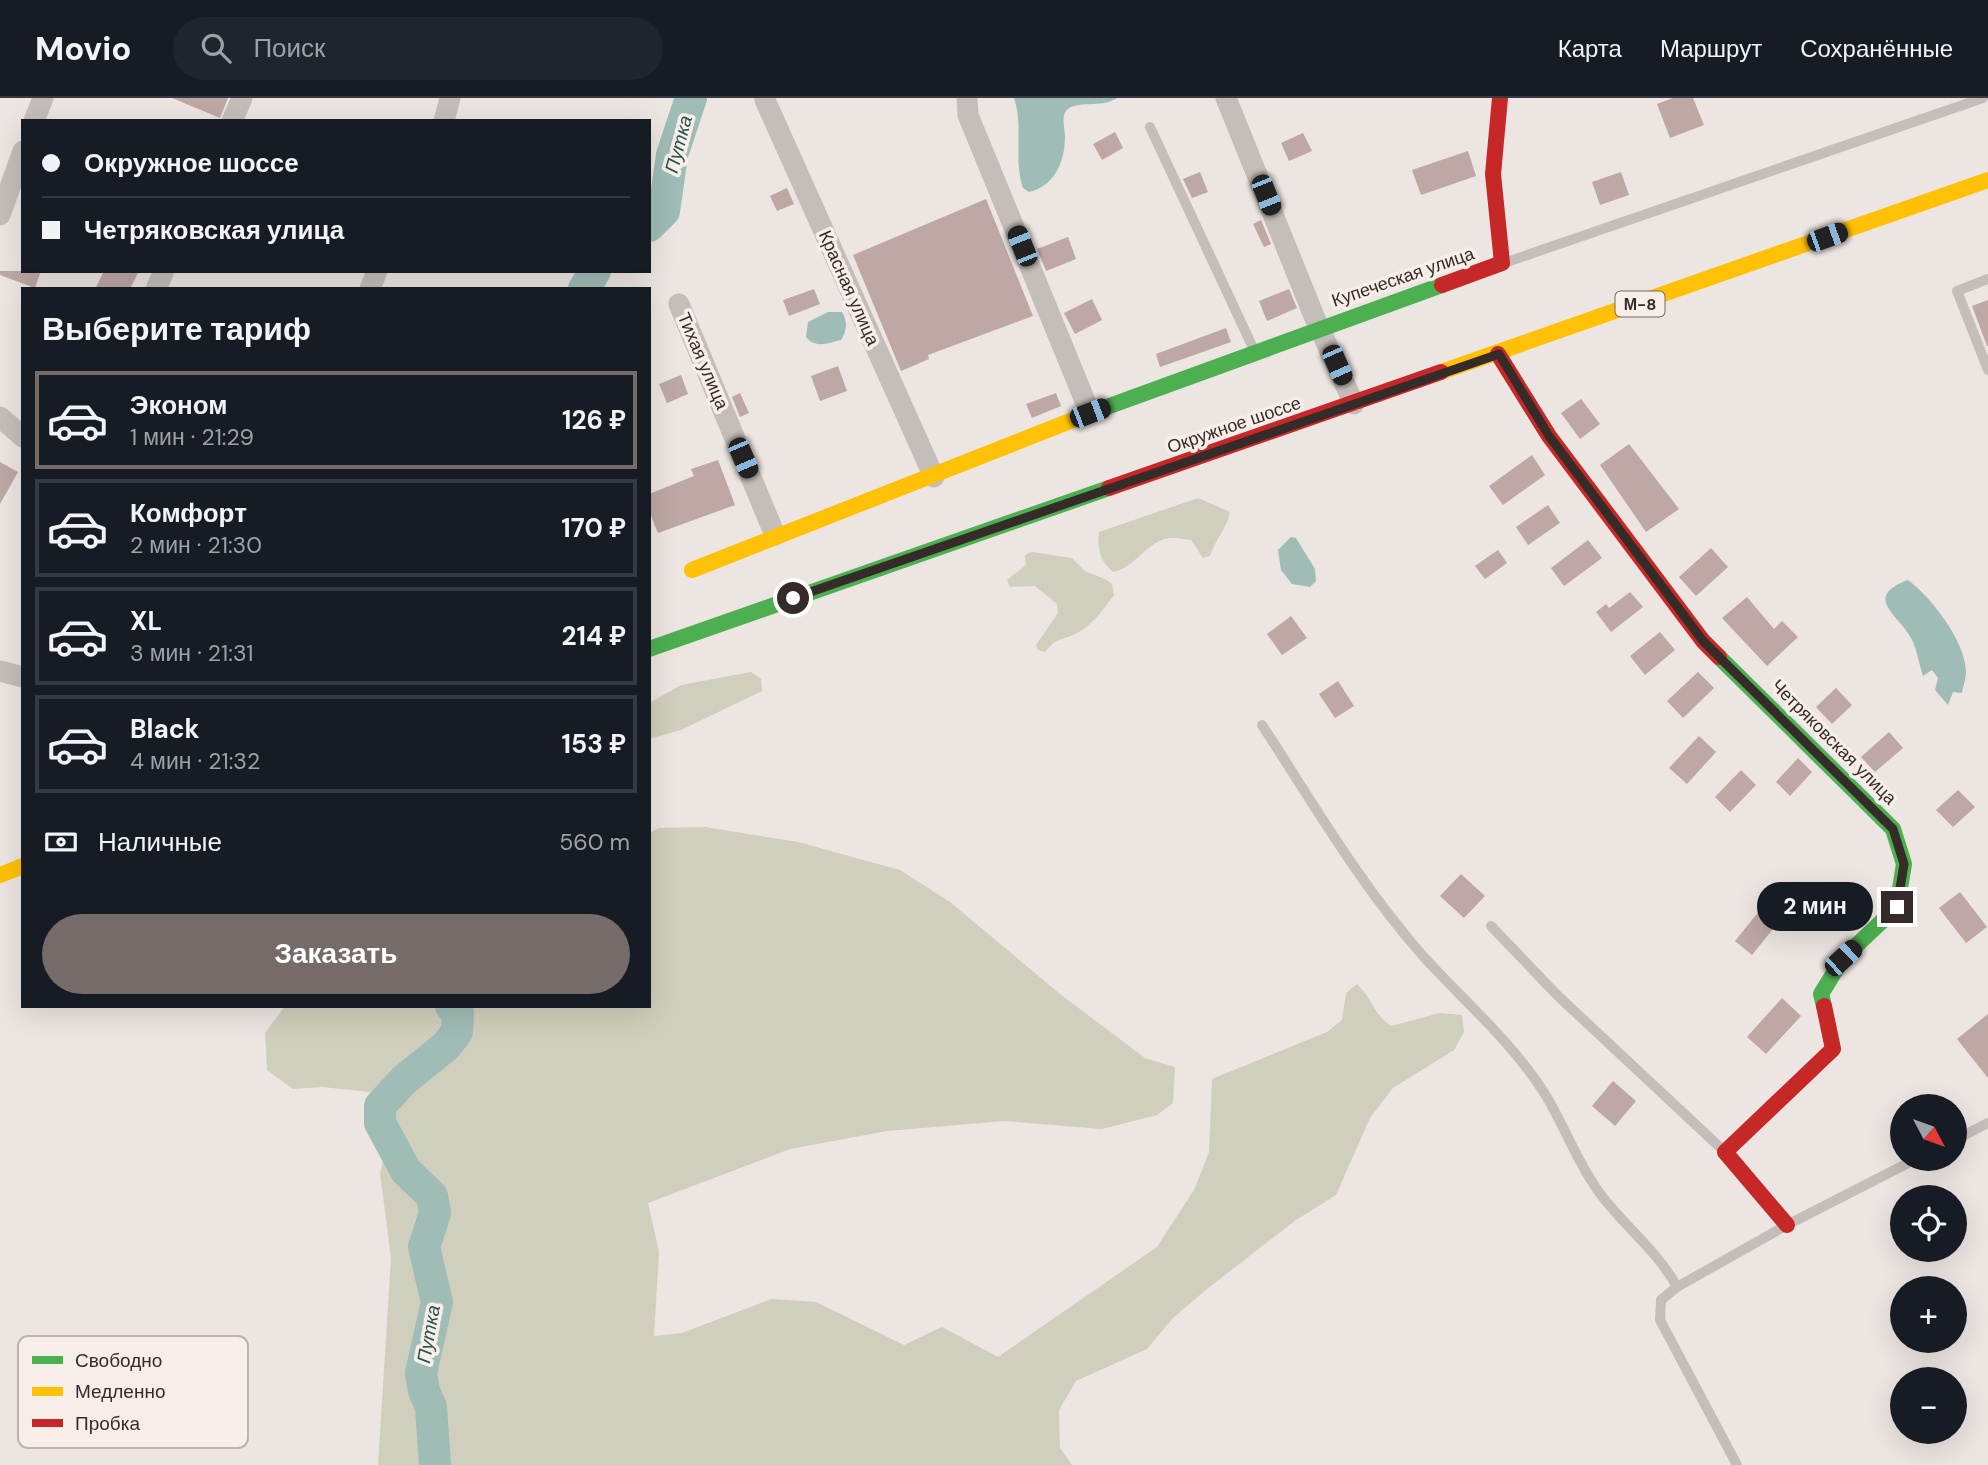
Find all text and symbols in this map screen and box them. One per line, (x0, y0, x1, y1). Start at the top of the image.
search box (173, 17, 663, 80)
text: Movio (35, 27, 131, 70)
icon: search (197, 29, 235, 67)
text: Поиск (253, 31, 325, 65)
text: Карта (1558, 33, 1622, 64)
text: Маршрут (1660, 33, 1762, 64)
text: Сохранённые (1800, 33, 1953, 64)
water label: Путка (659, 113, 698, 176)
text: Окружное шоссе (84, 146, 299, 180)
car (1249, 172, 1284, 218)
text: Четряковская улица (84, 213, 344, 247)
car (1804, 220, 1851, 254)
car (1005, 223, 1040, 269)
street label: Красная улица (813, 227, 885, 350)
street label: Купеческая улица (1328, 241, 1478, 313)
road number: М-8 (1616, 292, 1664, 316)
text: Выберите тариф (42, 308, 311, 350)
street label: Тихая улица (672, 309, 735, 414)
car (1319, 342, 1356, 388)
text: Эконом (130, 388, 228, 422)
icon: car (46, 389, 109, 452)
street label: Окружное шоссе (1164, 391, 1304, 459)
car (1067, 396, 1114, 430)
text: 126 ₽ (562, 403, 626, 437)
text: 1 мин · 21:29 (130, 422, 254, 452)
car (726, 435, 761, 481)
text: Комфорт (130, 496, 247, 530)
icon: car (46, 497, 109, 560)
text: 170 ₽ (561, 511, 626, 545)
text: 2 мин · 21:30 (130, 530, 262, 560)
route start (777, 582, 809, 614)
text: XL (130, 604, 162, 638)
icon: car (46, 605, 109, 668)
text: 214 ₽ (562, 619, 626, 653)
text: 3 мин · 21:31 (130, 638, 253, 668)
street label: Четряковская улица (1766, 674, 1903, 811)
text: Black (130, 712, 200, 746)
icon: car (46, 713, 109, 776)
text: 153 ₽ (562, 727, 626, 761)
text: 4 мин · 21:32 (130, 746, 260, 776)
icon: cash (42, 823, 80, 861)
text: Наличные (98, 825, 222, 859)
text: 560 m (559, 827, 630, 857)
callout: 2 мин (1757, 882, 1872, 932)
text: 2 мин (1783, 891, 1847, 921)
route end (1881, 891, 1913, 923)
button: Заказать (42, 914, 630, 994)
car (1821, 936, 1866, 980)
north arrow (1890, 1094, 1967, 1171)
map controls (1890, 1094, 1967, 1444)
button: locate (1890, 1185, 1967, 1262)
button: + (1890, 1276, 1967, 1353)
water label: Путка (411, 1303, 446, 1365)
legend (18, 1336, 248, 1448)
text: Свободно (75, 1348, 162, 1373)
button: − (1890, 1367, 1967, 1444)
text: Медленно (75, 1379, 165, 1404)
text: Пробка (75, 1411, 140, 1436)

